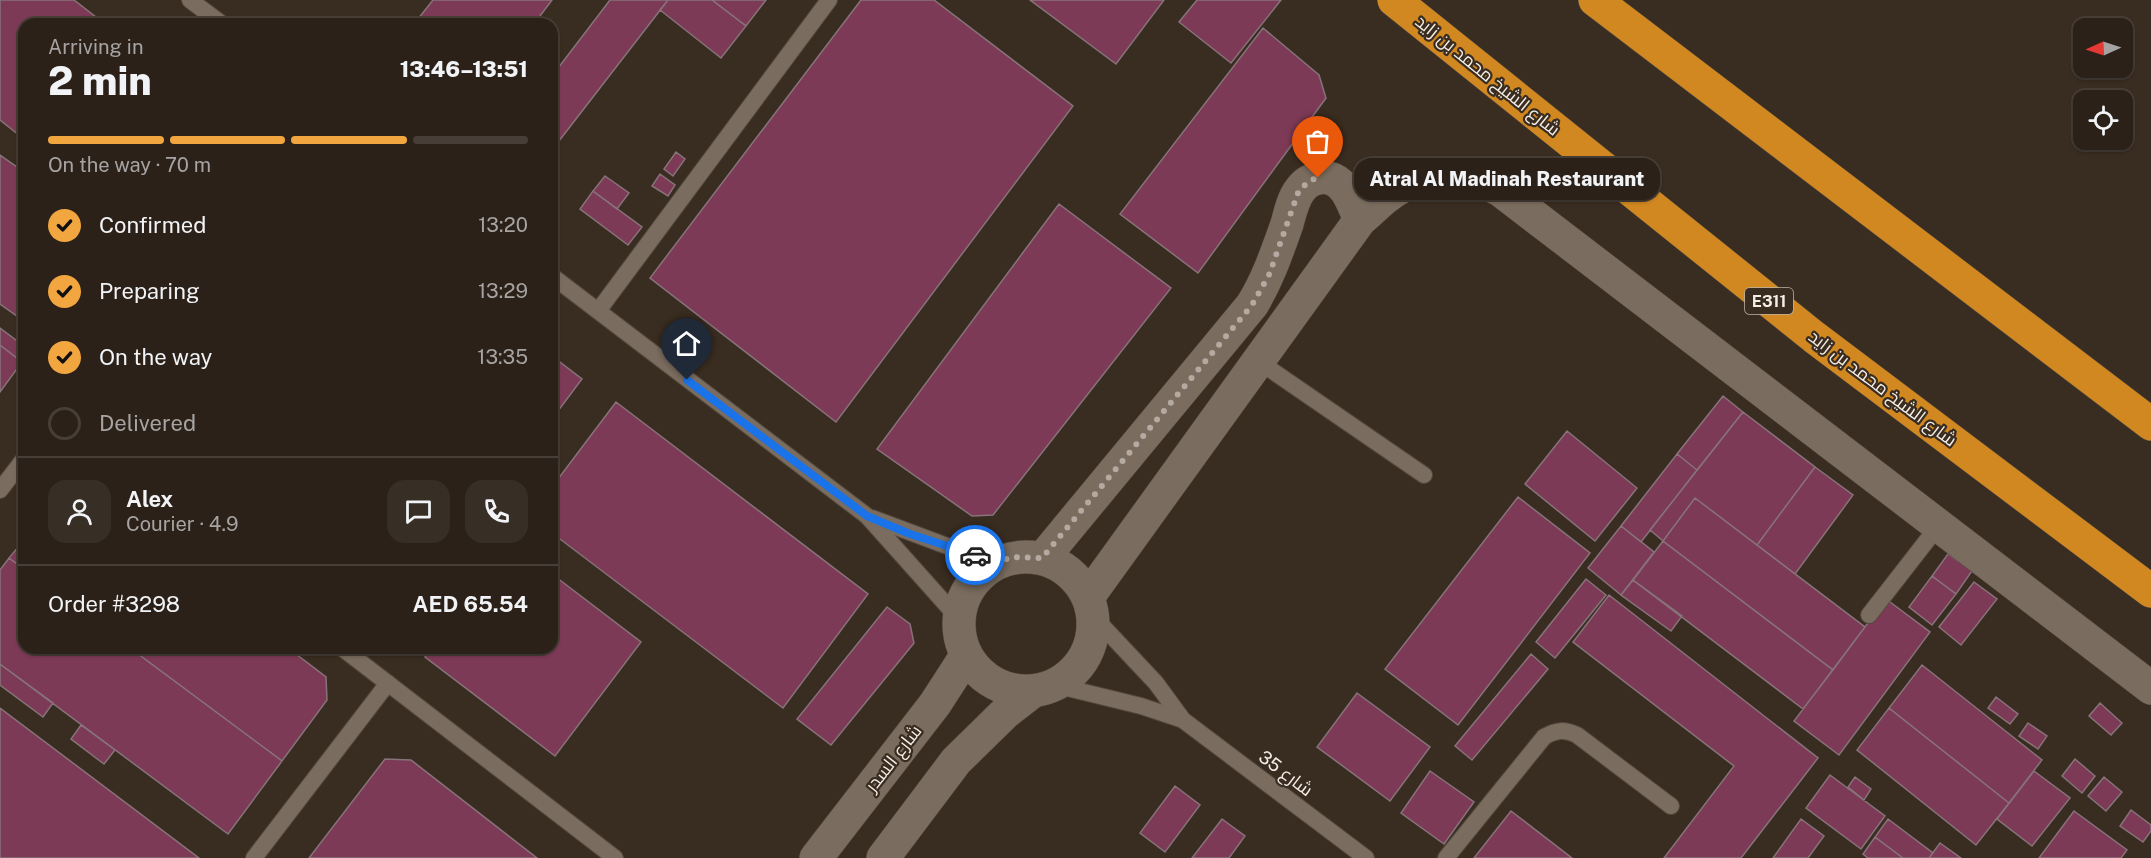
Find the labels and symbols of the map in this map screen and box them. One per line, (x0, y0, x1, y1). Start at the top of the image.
street label: شارع الشيخ محمد بن زايد (1410, 10, 1564, 141)
north arrow (2073, 18, 2133, 78)
pin (1292, 116, 1343, 178)
callout: Atral Al Madinah Restaurant (1354, 157, 1660, 199)
road number: E311 (1745, 288, 1793, 314)
pin (661, 318, 712, 380)
street label: شارع الشيخ محمد بن زايد (1804, 326, 1961, 452)
courier (945, 525, 1005, 585)
street label: شارع السدر (860, 720, 927, 798)
street label: شارع 35 (1254, 746, 1317, 802)

